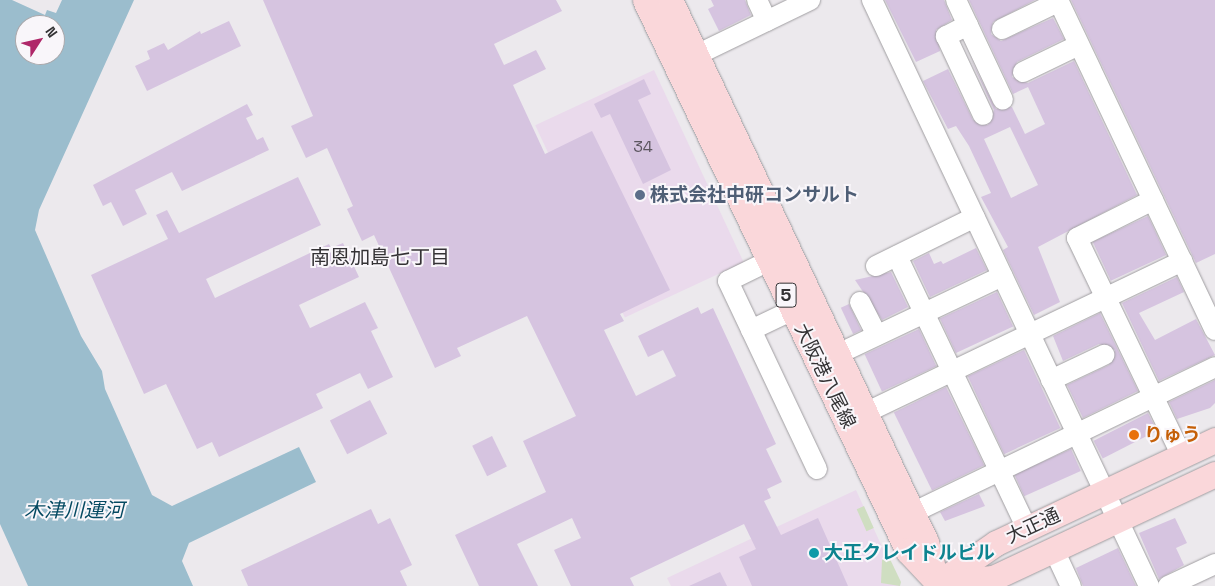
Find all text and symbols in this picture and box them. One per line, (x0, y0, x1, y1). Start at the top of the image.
north arrow (15, 15, 65, 65)
text: N (41, 23, 62, 41)
house number: 34 (633, 137, 653, 157)
place label: 株式会社中研コンサルト (650, 184, 859, 206)
marker: 株式会社中研コンサルト (634, 189, 646, 201)
district label: 南恩加島七丁目 (310, 245, 450, 269)
road number: 5 (775, 280, 797, 310)
street label: 大阪港八尾線 (790, 320, 860, 432)
place label: りゅう (1144, 424, 1201, 446)
marker: りゅう (1128, 429, 1140, 441)
water label: 木津川運河 (24, 498, 124, 522)
street label: 大正通 (1002, 504, 1064, 548)
place label: 大正クレイドルビル (824, 542, 995, 564)
marker: 大正クレイドルビル (808, 547, 820, 559)

